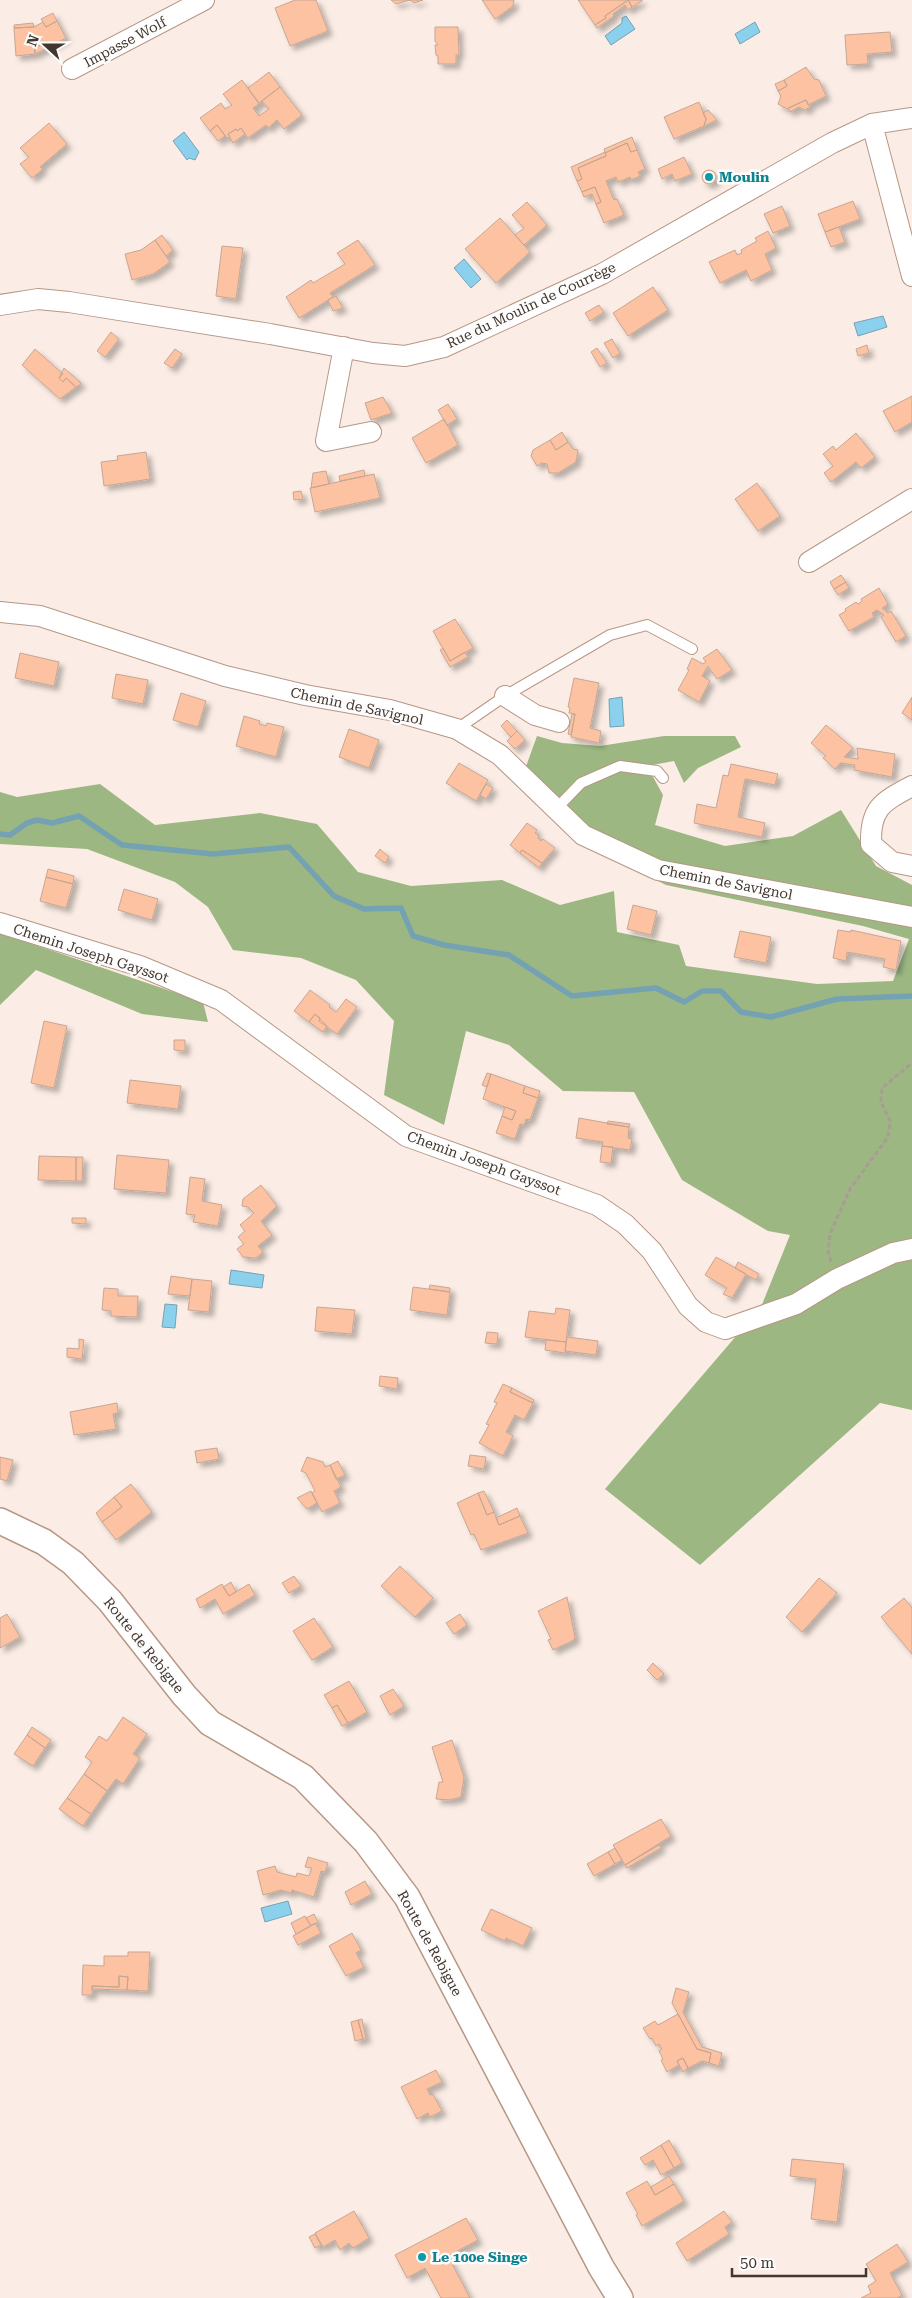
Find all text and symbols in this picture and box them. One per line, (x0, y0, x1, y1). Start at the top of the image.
street label: Impasse Wolf (81, 13, 169, 70)
north arrow (20, 20, 70, 70)
text: N (23, 32, 42, 48)
place label: Moulin (719, 169, 770, 185)
marker: Moulin (703, 171, 715, 183)
street label: Rue du Moulin de Courrège (444, 259, 618, 351)
street label: Chemin de Savignol (289, 684, 425, 728)
street label: Chemin de Savignol (658, 861, 795, 903)
street label: Chemin Joseph Gayssot (11, 920, 171, 986)
street label: Chemin Joseph Gayssot (405, 1128, 563, 1198)
street label: Route de Rebigue (101, 1594, 188, 1696)
street label: Route de Rebigue (394, 1887, 466, 1999)
scale bar (732, 2246, 866, 2278)
place label: Le 100e Singe (432, 2249, 528, 2265)
marker: Le 100e Singe (416, 2251, 428, 2263)
text: 50 m (740, 2254, 775, 2272)

